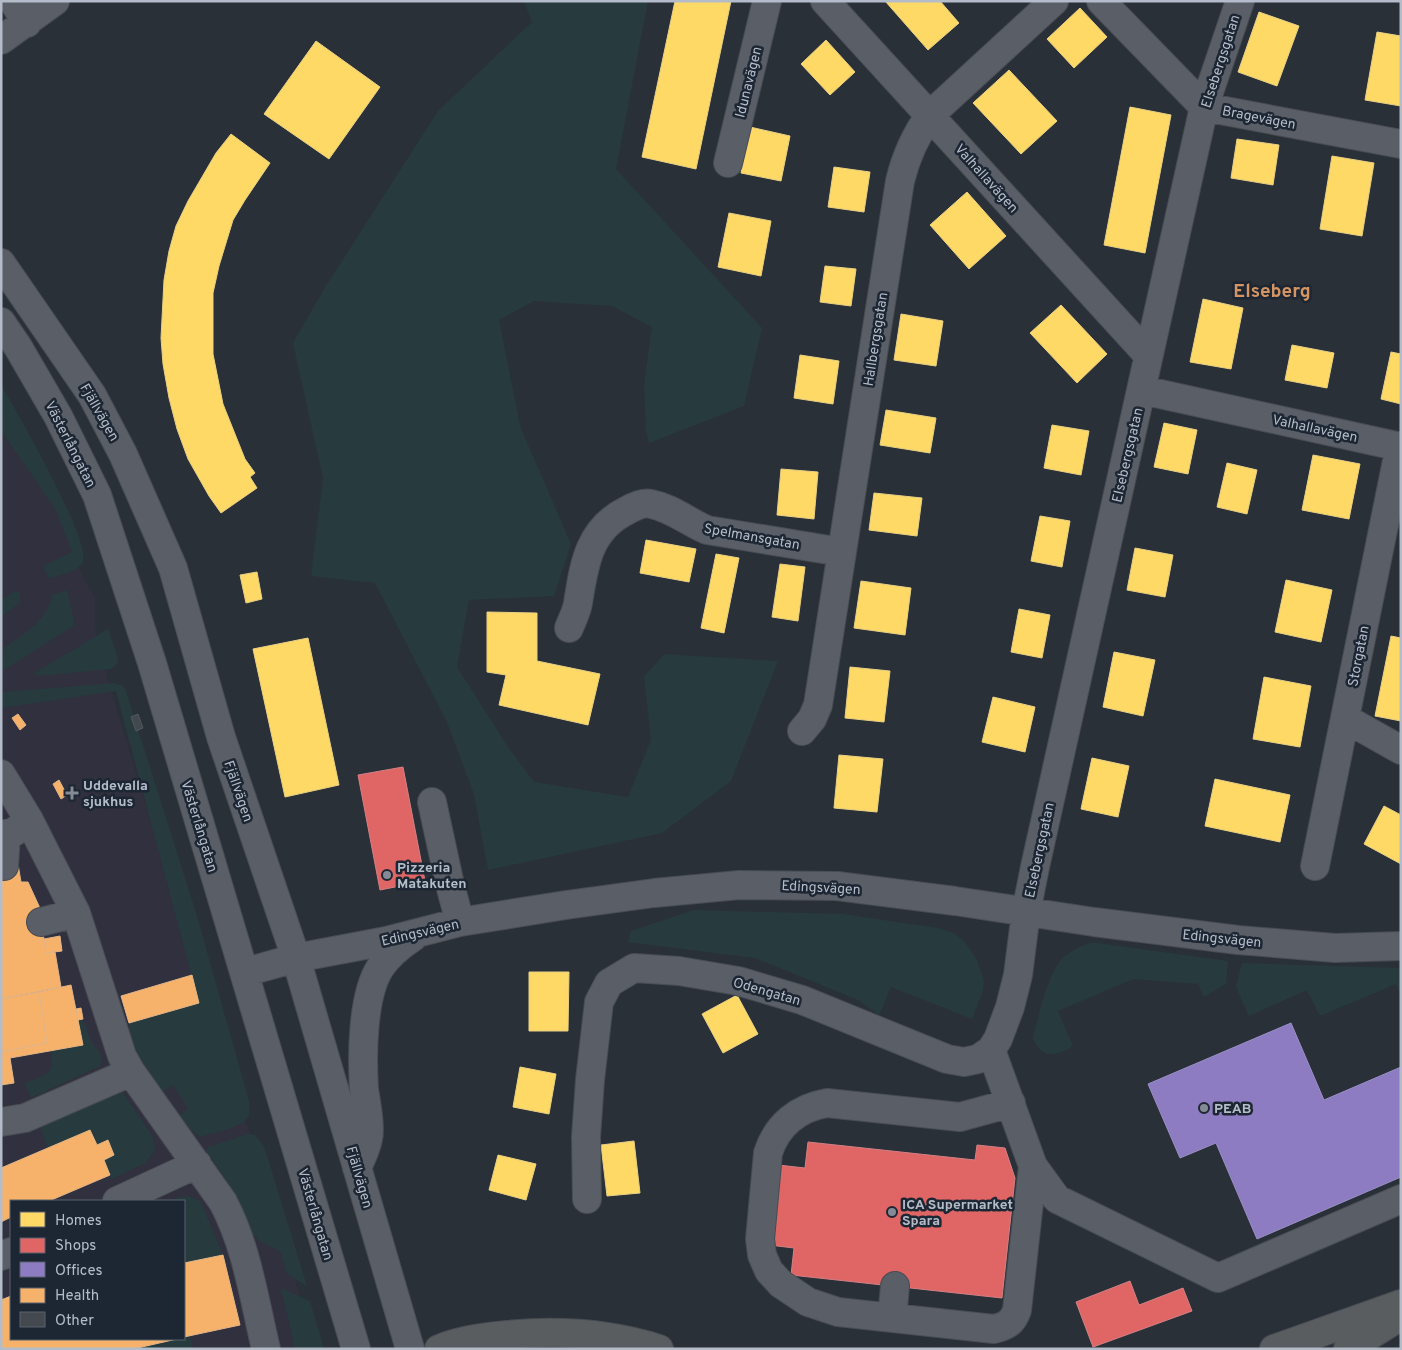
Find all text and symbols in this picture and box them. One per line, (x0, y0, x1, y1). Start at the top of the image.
street label: Elsebergsgatan (1198, 13, 1244, 110)
street label: Idunavägen (732, 45, 767, 120)
street label: Bragevägen (1220, 103, 1297, 134)
street label: Valhallavägen (951, 141, 1021, 217)
district label: Elseberg (1233, 280, 1311, 304)
street label: Hallbergsgatan (861, 291, 892, 387)
street label: Fjällvägen (75, 381, 122, 445)
street label: Västerlångatan (40, 398, 99, 491)
street label: Elsebergsgatan (1109, 406, 1148, 504)
street label: Valhallavägen (1270, 412, 1359, 447)
street label: Spelmansgatan (702, 521, 801, 554)
street label: Storgatan (1345, 624, 1374, 688)
street label: Fjällvägen (219, 759, 256, 824)
place label: Uddevalla sjukhus (83, 778, 148, 811)
street label: Västerlångatan (177, 778, 221, 874)
marker: Uddevalla sjukhus (65, 786, 79, 800)
street label: Elsebergsgatan (1022, 801, 1059, 899)
place label: Pizzeria Matakuten (397, 860, 467, 893)
marker: Pizzeria Matakuten (381, 869, 393, 881)
street label: Edingsvägen (781, 878, 861, 899)
street label: Edingsvägen (380, 916, 461, 951)
street label: Edingsvägen (1182, 927, 1262, 952)
street label: Odengatan (731, 975, 802, 1010)
place label: PEAB (1214, 1101, 1251, 1118)
marker: PEAB (1198, 1102, 1210, 1114)
street label: Fjällvägen (342, 1144, 376, 1210)
street label: Västerlångatan (293, 1166, 336, 1262)
place label: ICA Supermarket Spara (902, 1197, 1013, 1230)
legend (10, 1200, 185, 1340)
marker: ICA Supermarket Spara (886, 1206, 898, 1218)
text: Homes (55, 1212, 102, 1231)
text: Shops (55, 1237, 96, 1256)
text: Offices (55, 1262, 102, 1281)
text: Health (55, 1287, 99, 1306)
text: Other (55, 1312, 94, 1331)

